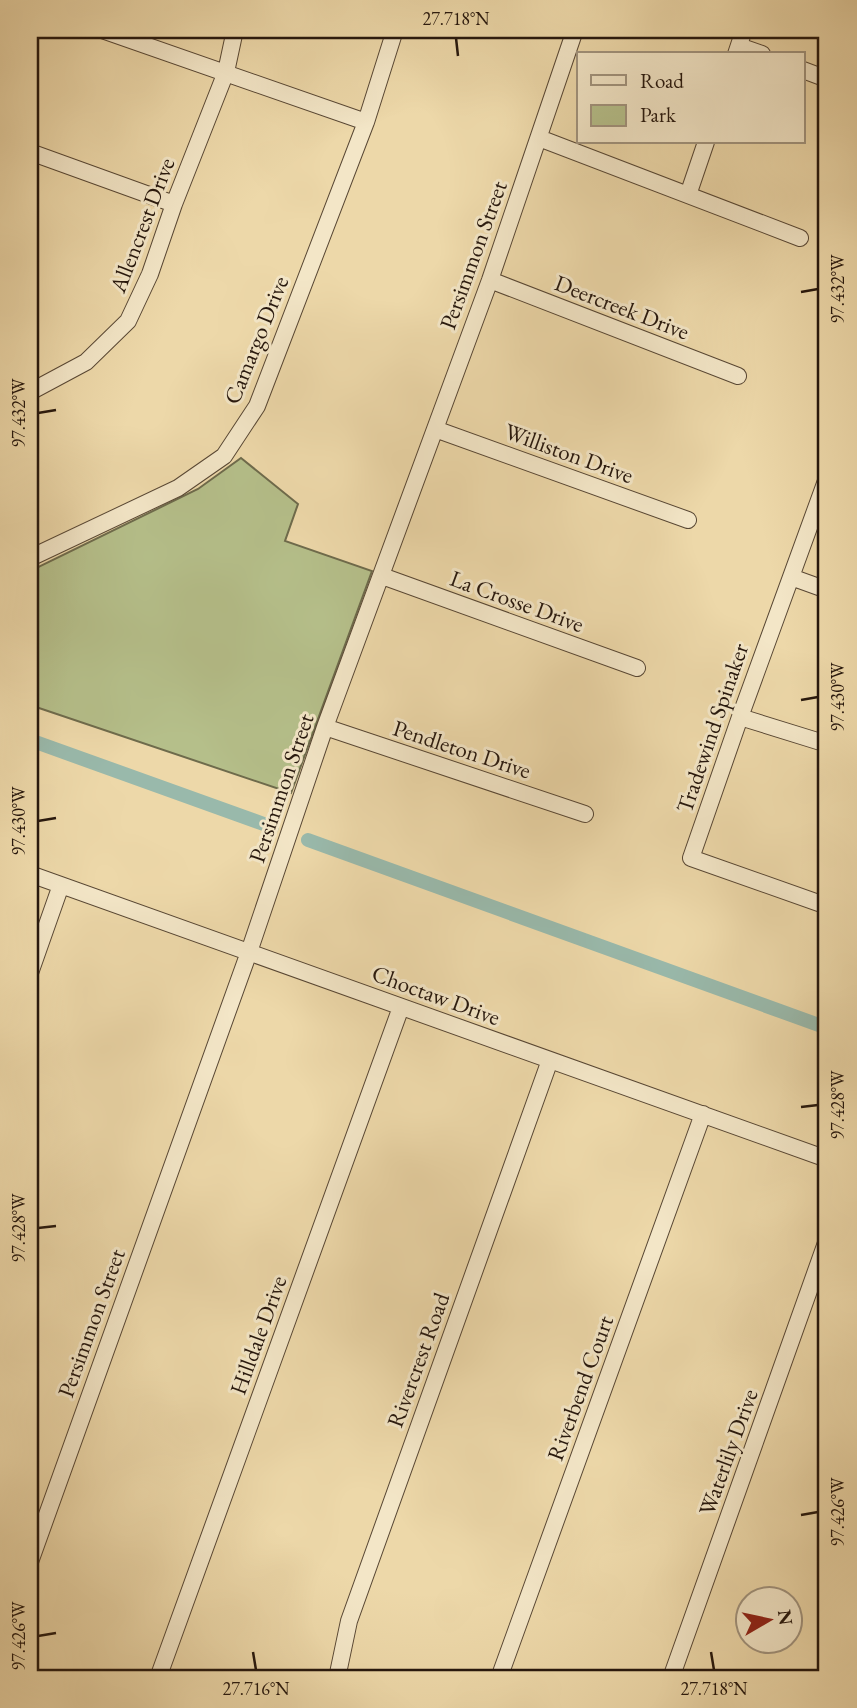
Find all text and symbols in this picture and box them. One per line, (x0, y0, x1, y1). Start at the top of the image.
text: 27.718°N (423, 7, 490, 30)
legend (577, 52, 804, 144)
text: Road (640, 67, 684, 94)
text: Park (640, 101, 677, 128)
street label: Allencrest Drive (102, 153, 181, 298)
street label: Persimmon Street (432, 176, 514, 333)
text: 97.432°W (826, 254, 849, 324)
street label: Deercreek Drive (550, 268, 694, 346)
street label: Camargo Drive (217, 272, 295, 408)
text: 97.432°W (7, 378, 30, 448)
street label: Williston Drive (501, 416, 638, 490)
street label: La Crosse Drive (446, 563, 588, 639)
street label: Tradewind Spinaker (669, 639, 755, 817)
text: 97.430°W (826, 662, 849, 732)
street label: Persimmon Street (241, 709, 321, 867)
street label: Pendleton Drive (389, 713, 535, 785)
text: 97.430°W (7, 786, 30, 856)
street label: Choctaw Drive (368, 958, 504, 1032)
text: 97.428°W (826, 1070, 849, 1140)
text: 97.428°W (7, 1193, 30, 1263)
street label: Persimmon Street (50, 1244, 132, 1401)
street label: Hilldale Drive (223, 1271, 293, 1399)
street label: Rivercrest Road (380, 1288, 456, 1431)
street label: Riverbend Court (540, 1311, 620, 1465)
street label: Waterlily Drive (691, 1385, 765, 1519)
text: 97.426°W (826, 1477, 849, 1547)
north arrow (734, 1586, 804, 1656)
text: 97.426°W (7, 1601, 30, 1671)
text: N (772, 1608, 799, 1628)
text: 27.716°N (223, 1677, 290, 1700)
text: 27.718°N (681, 1677, 748, 1700)

